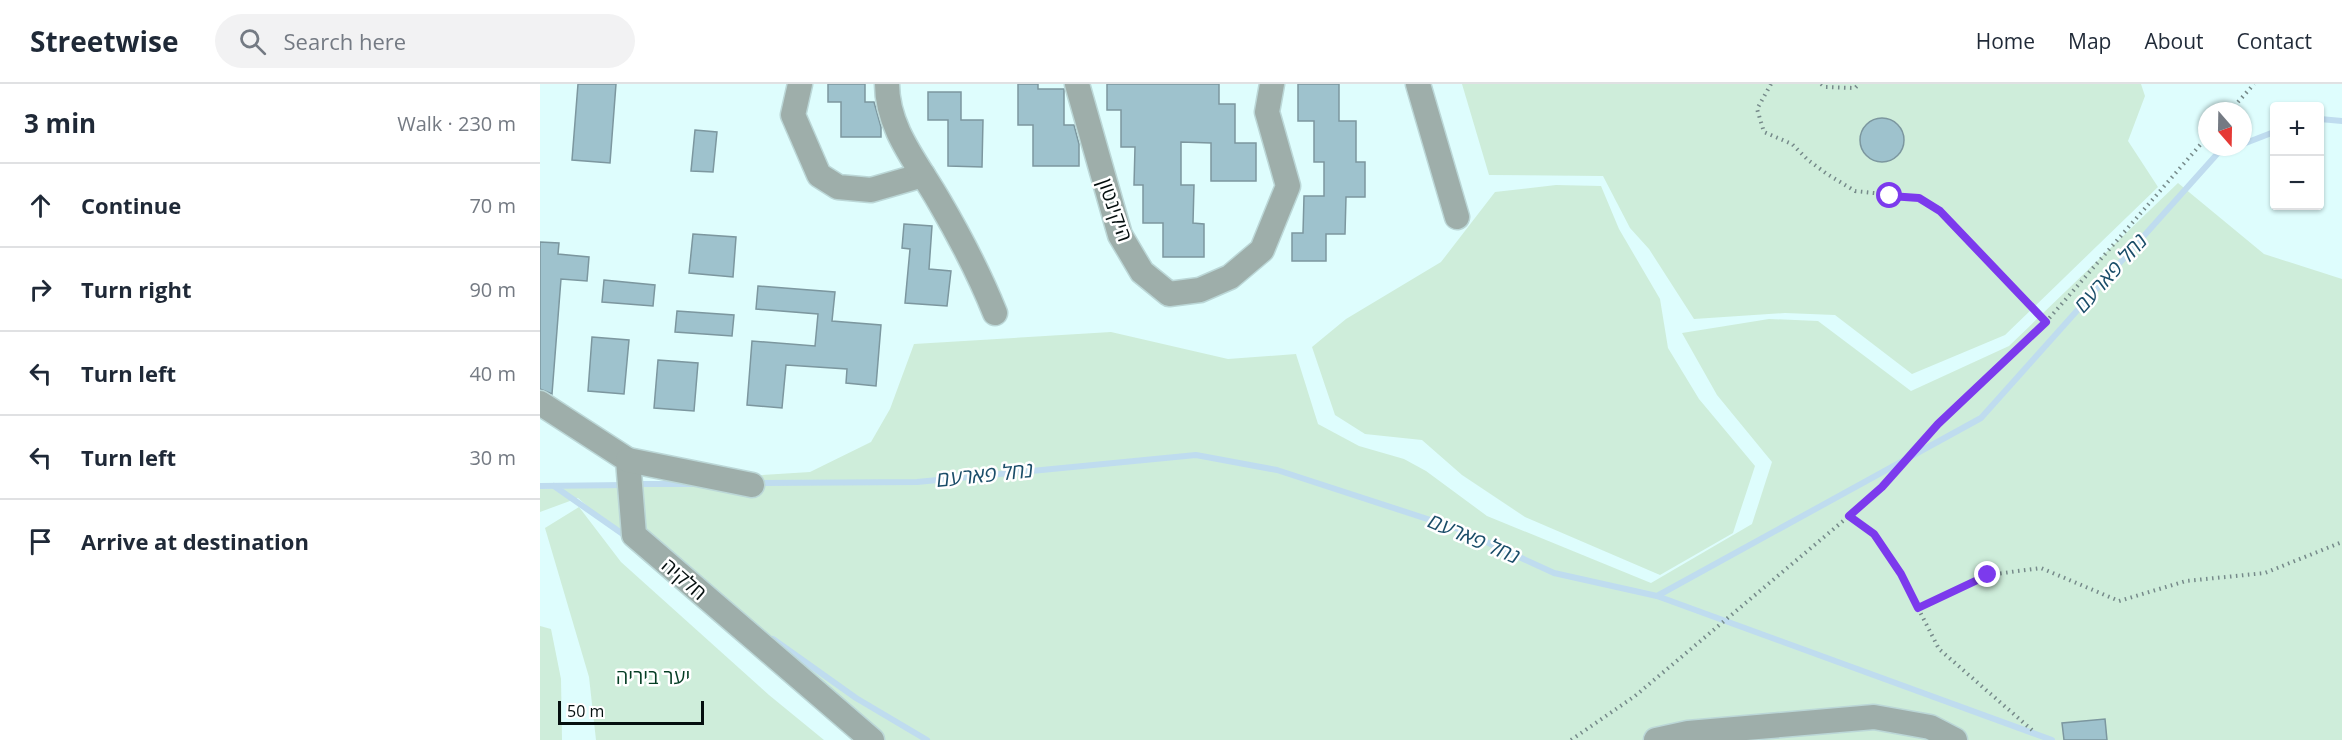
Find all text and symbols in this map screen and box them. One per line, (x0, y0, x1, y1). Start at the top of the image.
search box (215, 14, 635, 68)
text: Streetwise (30, 22, 179, 60)
icon: search (236, 25, 269, 58)
text: Search here (284, 26, 406, 56)
text: Home (1976, 27, 2035, 55)
text: Map (2068, 27, 2111, 55)
text: About (2144, 27, 2204, 55)
text: Contact (2237, 27, 2312, 55)
north arrow (2198, 102, 2252, 156)
map controls (2270, 102, 2324, 210)
button: + (2270, 102, 2324, 156)
text: 3 min (24, 105, 96, 141)
text: Walk · 230 m (397, 110, 516, 137)
button: − (2270, 156, 2324, 210)
street label: היקינטון (1092, 175, 1139, 245)
route start (1876, 182, 1902, 208)
icon: ahead (24, 189, 57, 222)
text: Continue (81, 190, 181, 220)
text: 70 m (469, 192, 516, 219)
water label: נחל פארעם (2067, 227, 2153, 318)
icon: right (24, 273, 57, 306)
text: Turn right (81, 274, 192, 304)
text: 90 m (469, 276, 516, 303)
icon: left (24, 357, 57, 390)
text: Turn left (81, 358, 176, 388)
text: 40 m (469, 360, 516, 387)
icon: left (24, 441, 57, 474)
text: Turn left (81, 442, 176, 472)
text: 30 m (469, 444, 516, 471)
water label: נחל פארעם (935, 455, 1035, 493)
water label: נחל פארעם (1424, 506, 1525, 570)
icon: arrive (24, 525, 57, 558)
text: Arrive at destination (81, 526, 309, 556)
street label: חלקיה (656, 552, 713, 606)
route end (1974, 561, 2000, 587)
park label: יער ביריה (616, 663, 690, 690)
scale bar (558, 698, 704, 726)
text: 50 m (567, 700, 604, 722)

